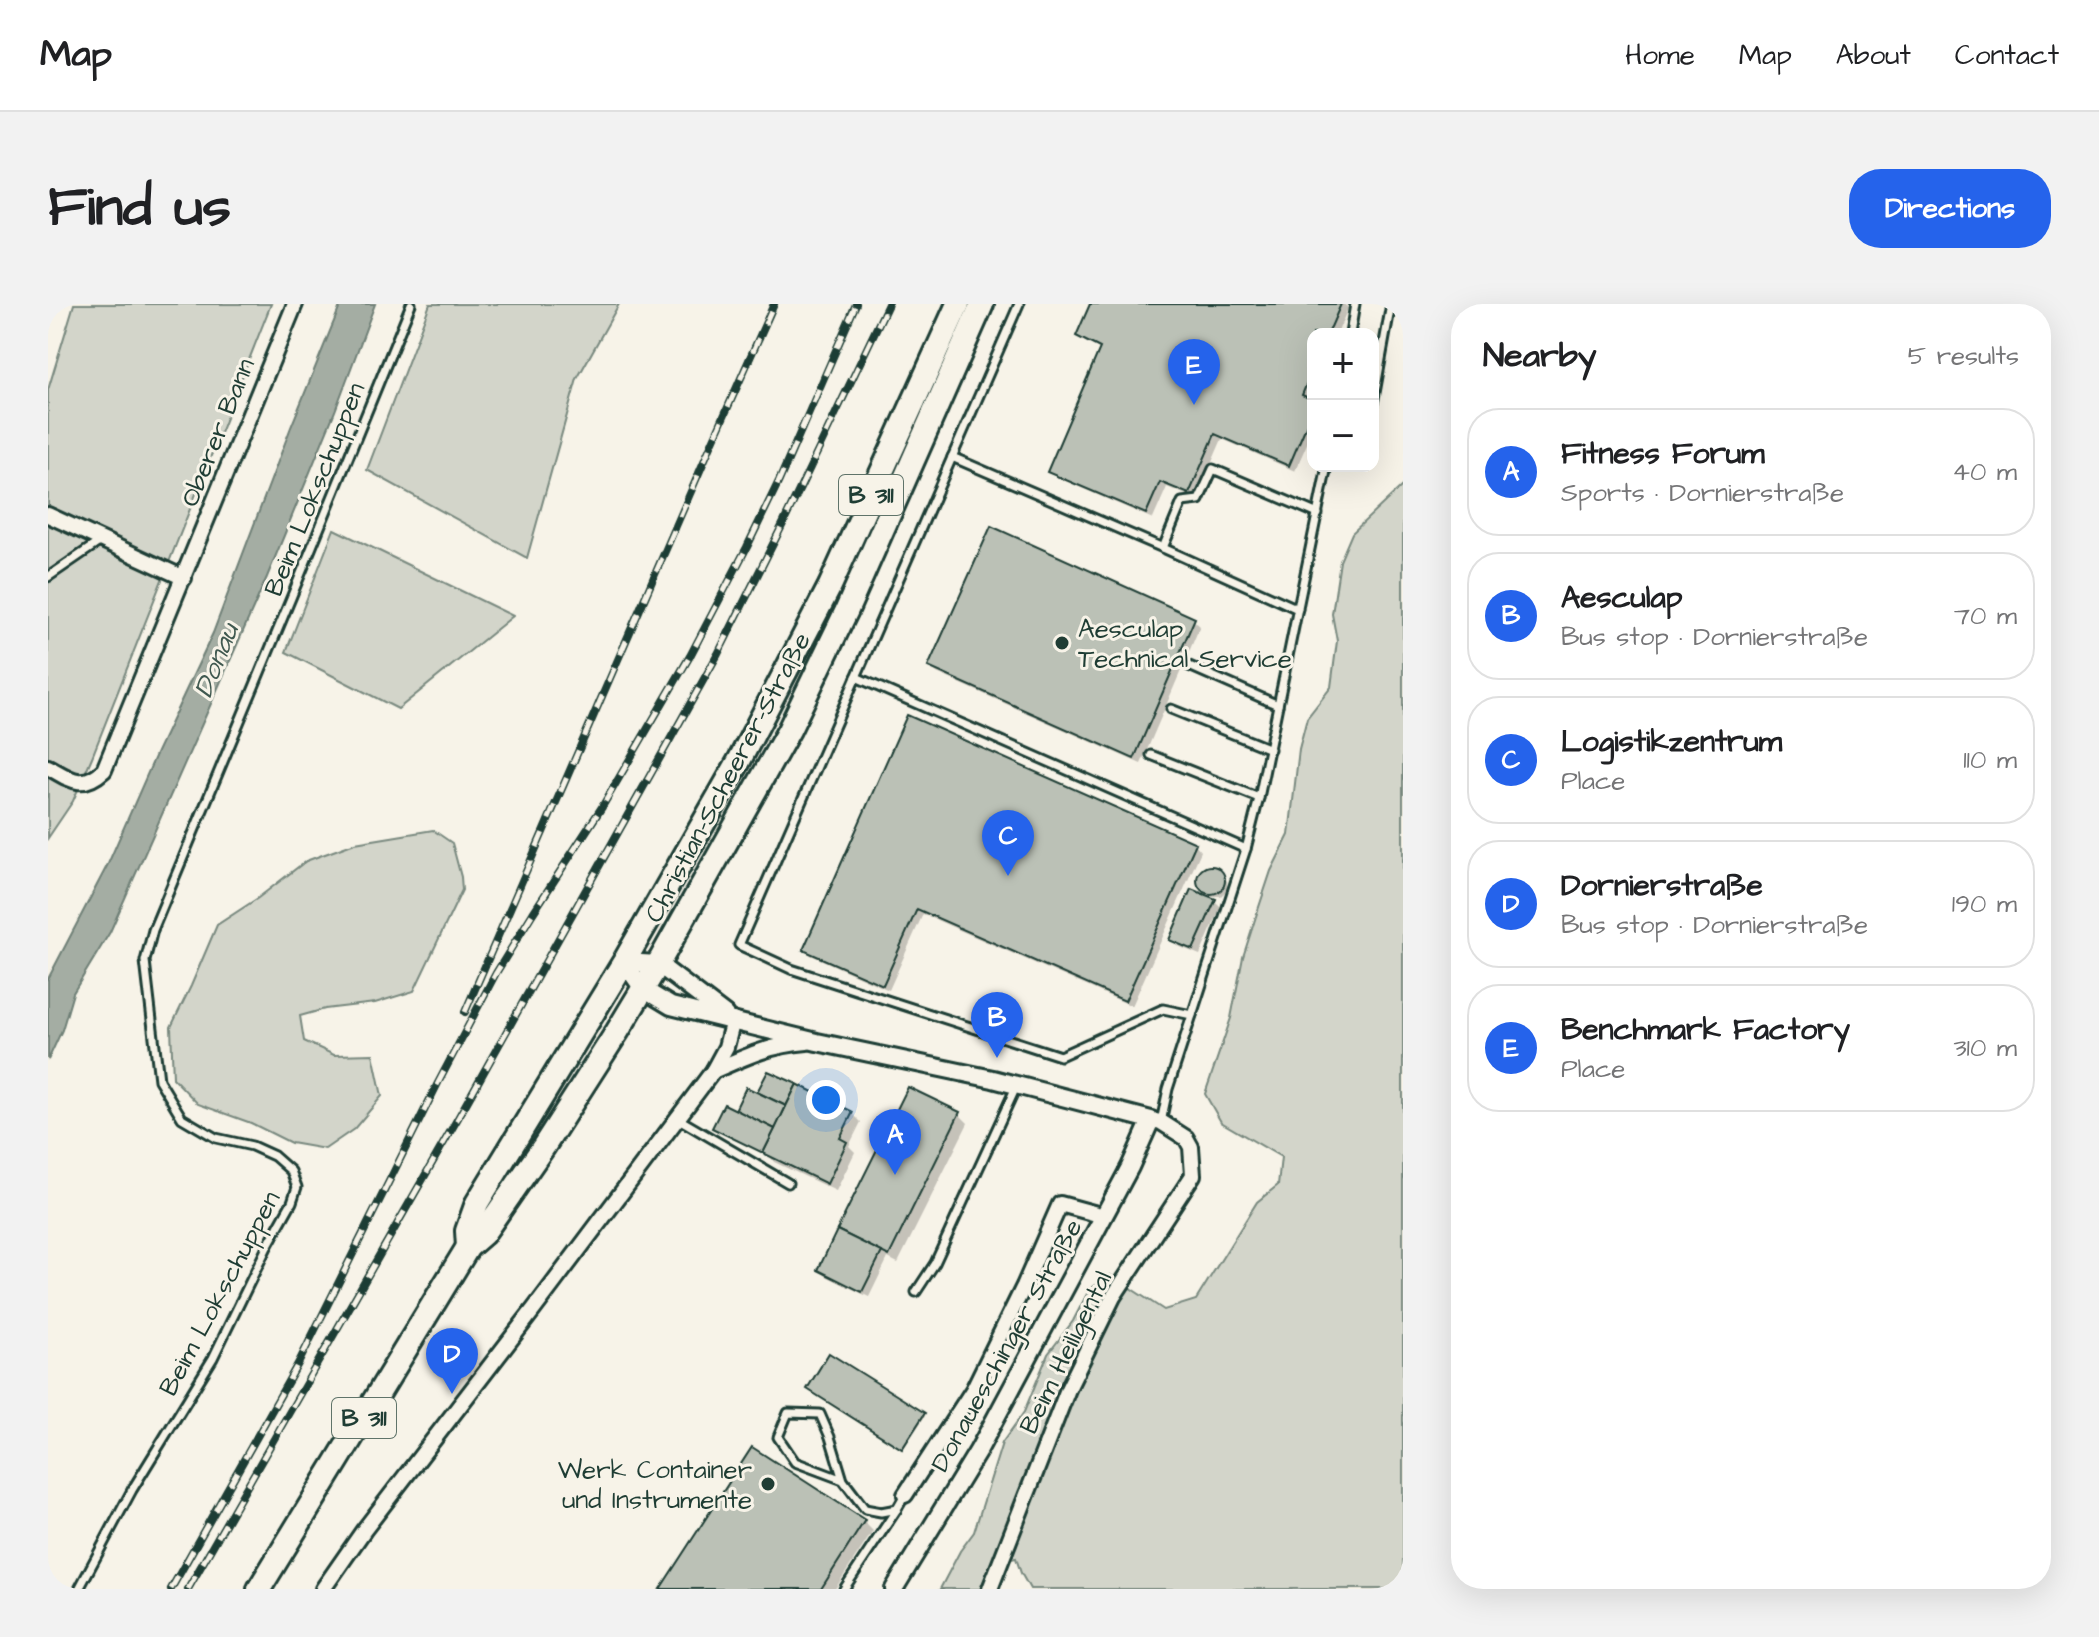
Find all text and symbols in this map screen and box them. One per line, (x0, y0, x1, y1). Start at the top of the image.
text: Map (40, 29, 112, 81)
text: Home (1625, 36, 1695, 75)
text: Map (1739, 36, 1792, 75)
text: About (1836, 36, 1911, 75)
text: Contact (1955, 36, 2059, 75)
text: Find us (48, 169, 231, 247)
button: Directions (1849, 169, 2051, 248)
map controls (1307, 328, 1379, 472)
button: + (1307, 328, 1379, 400)
text: Nearby (1483, 332, 1597, 380)
text: 5 results (1908, 338, 2019, 374)
pin: E (1168, 339, 1220, 405)
street label: Oberer Bann (172, 353, 264, 512)
street label: Beim Lokschuppen (256, 377, 374, 602)
button: − (1307, 400, 1379, 472)
text: Fitness Forum (1561, 433, 1765, 475)
text: A (1503, 454, 1519, 490)
text: 40 m (1952, 454, 2017, 490)
road number: B 311 (839, 475, 903, 515)
text: Sports · Dornierstraße (1561, 475, 1844, 511)
text: Aesculap (1561, 577, 1682, 619)
text: B (1502, 598, 1520, 634)
text: 70 m (1954, 598, 2017, 634)
place label: Aesculap Technical Service (1078, 611, 1292, 677)
water label: Donau (184, 616, 249, 703)
text: Bus stop · Dornierstraße (1561, 619, 1868, 655)
street label: Christian-Scheerer-Straße (636, 626, 820, 929)
marker: Aesculap Technical Service (1053, 634, 1071, 652)
text: Logistikzentrum (1561, 721, 1782, 763)
text: C (1502, 742, 1520, 778)
text: 110 m (1963, 742, 2017, 778)
text: Place (1561, 763, 1625, 799)
pin: C (982, 810, 1034, 876)
text: Dornierstraße (1561, 865, 1763, 907)
text: D (1503, 886, 1519, 922)
text: 190 m (1952, 886, 2017, 922)
text: Bus stop · Dornierstraße (1561, 907, 1868, 943)
pin: B (971, 992, 1023, 1058)
text: Benchmark Factory (1561, 1009, 1850, 1051)
text: E (1503, 1030, 1519, 1066)
text: 310 m (1953, 1030, 2017, 1066)
text: Place (1561, 1051, 1625, 1087)
your location (806, 1080, 846, 1120)
pin: A (869, 1109, 921, 1175)
street label: Beim Lokschuppen (151, 1185, 289, 1402)
street label: Donaueschinger Straße (922, 1213, 1093, 1479)
street label: Beim Heiligental (1011, 1265, 1123, 1441)
pin: D (426, 1328, 478, 1394)
road number: B 311 (332, 1398, 396, 1438)
place label: Werk Container und Instrumente (558, 1452, 752, 1518)
marker: Werk Container und Instrumente (759, 1475, 777, 1493)

